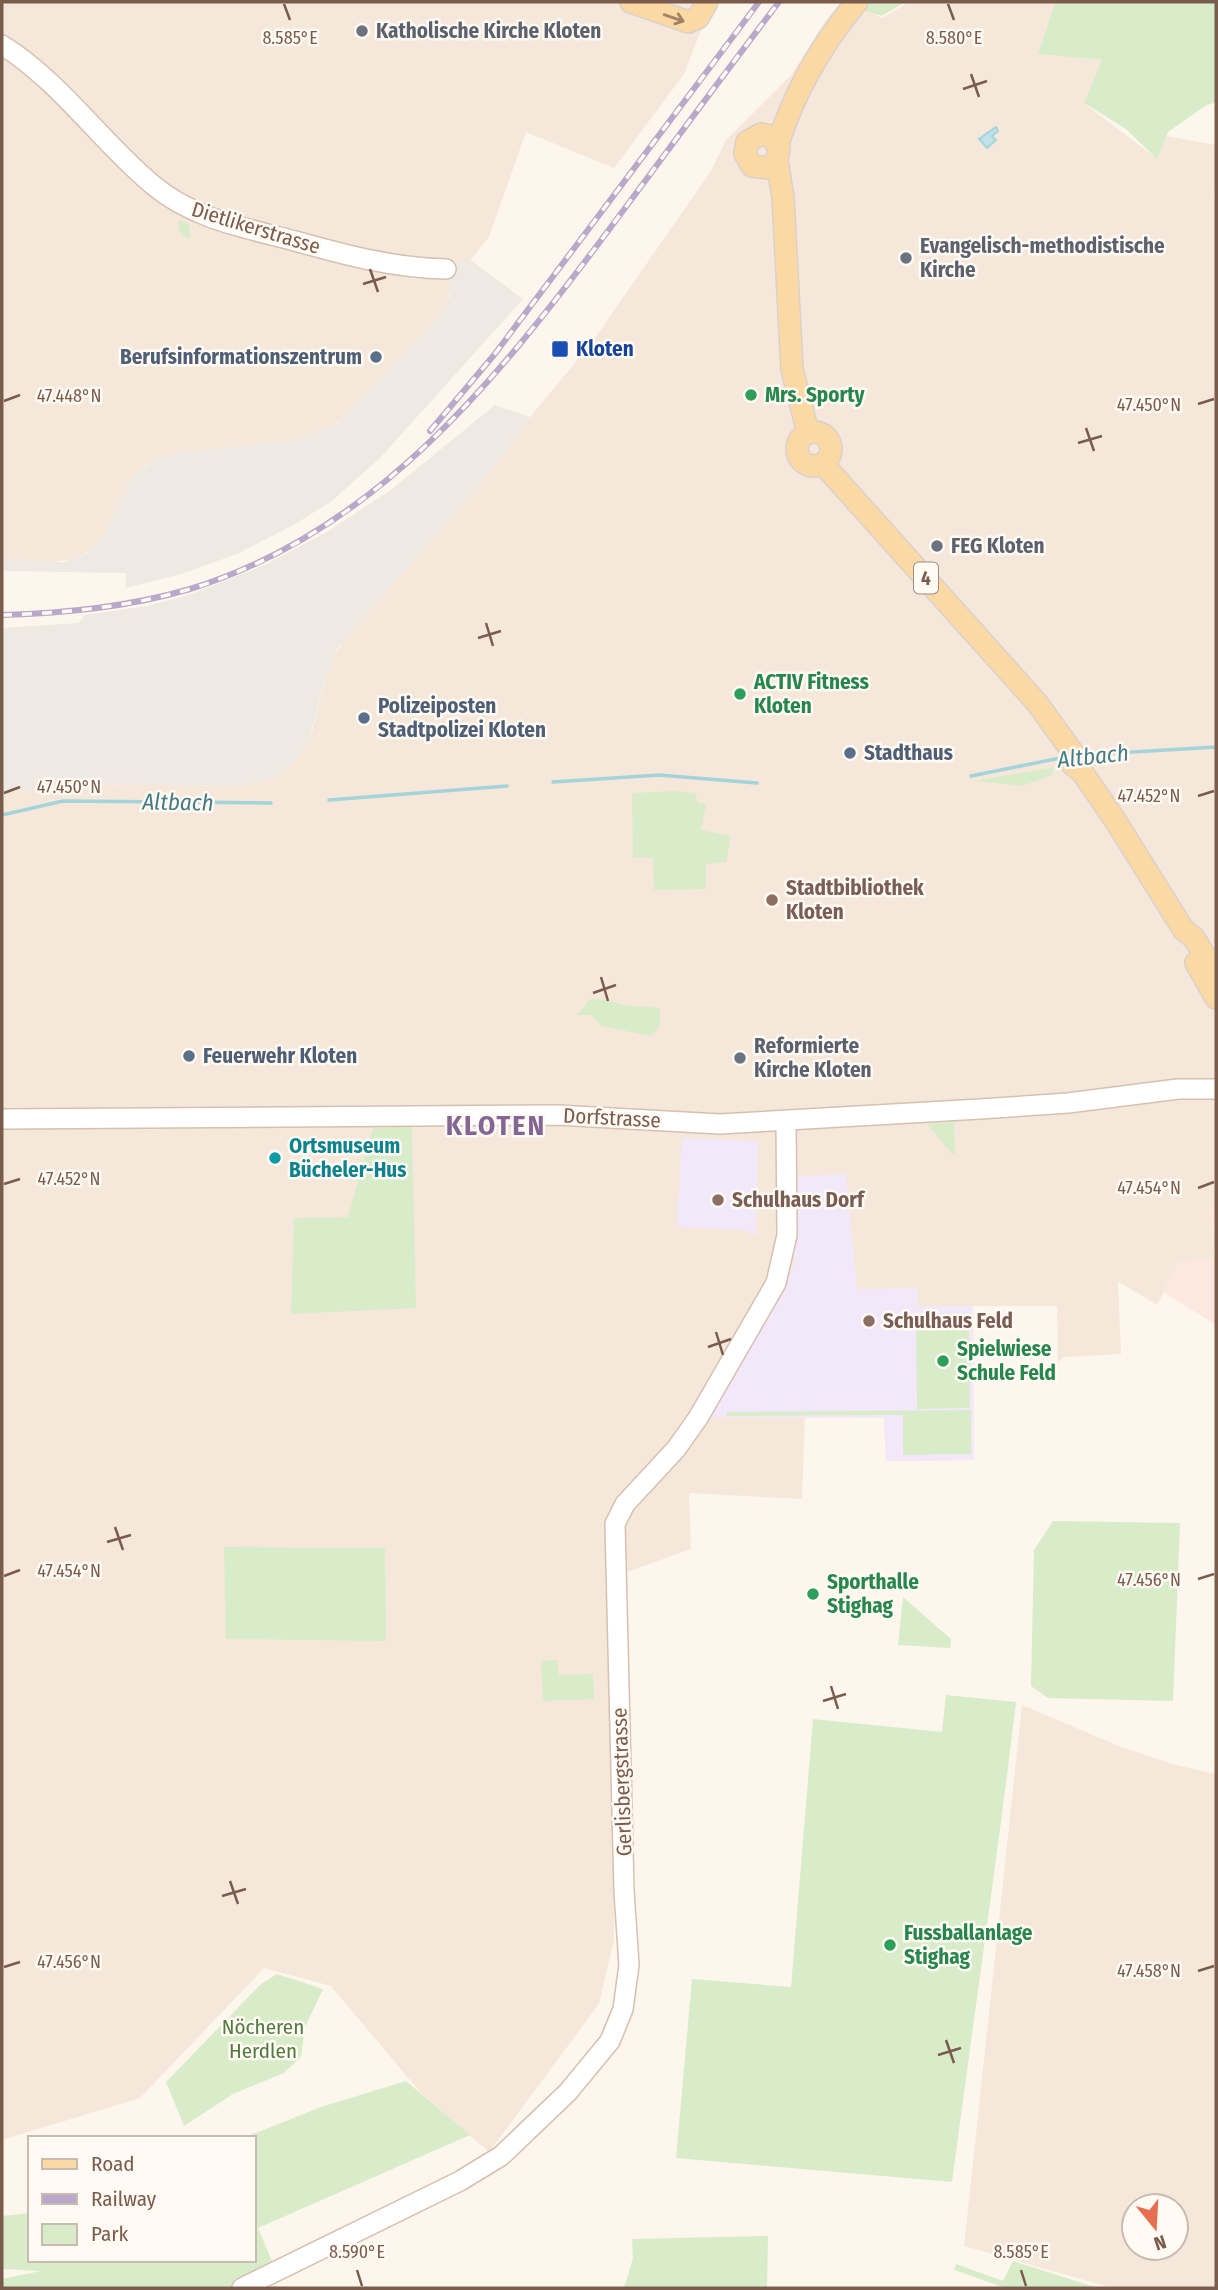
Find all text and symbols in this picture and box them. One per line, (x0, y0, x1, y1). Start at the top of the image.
one-way arrow (662, 13, 684, 25)
place label: Katholische Kirche Kloten (376, 18, 601, 44)
marker: Katholische Kirche Kloten (354, 23, 370, 39)
text: 8.585°E (262, 27, 318, 49)
text: 8.580°E (926, 27, 982, 49)
street label: Dietlikerstrasse (189, 196, 323, 260)
place label: Evangelisch-methodistische Kirche (920, 233, 1165, 283)
marker: Evangelisch-methodistische Kirche (898, 250, 914, 266)
place label: Kloten (576, 336, 634, 362)
marker: Kloten (550, 339, 570, 359)
place label: Berufsinformationszentrum (120, 344, 362, 370)
marker: Berufsinformationszentrum (368, 349, 384, 365)
place label: Mrs. Sporty (765, 382, 866, 408)
text: 47.448°N (37, 385, 101, 407)
marker: Mrs. Sporty (743, 387, 759, 403)
text: 47.450°N (1117, 394, 1181, 416)
place label: FEG Kloten (951, 533, 1044, 559)
marker: FEG Kloten (929, 538, 945, 554)
road number: 4 (914, 562, 938, 594)
place label: ACTIV Fitness Kloten (753, 669, 869, 719)
marker: ACTIV Fitness Kloten (732, 686, 748, 702)
place label: Polizeiposten Stadtpolizei Kloten (378, 693, 546, 743)
marker: Polizeiposten Stadtpolizei Kloten (356, 710, 372, 726)
water label: Altbach (1055, 738, 1130, 774)
place label: Stadthaus (864, 740, 953, 766)
marker: Stadthaus (842, 745, 858, 761)
text: 47.450°N (37, 776, 101, 798)
text: 47.452°N (1118, 785, 1180, 807)
water label: Altbach (141, 787, 214, 817)
place label: Stadtbibliothek Kloten (786, 875, 924, 925)
marker: Stadtbibliothek Kloten (764, 892, 780, 908)
place label: Reformierte Kirche Kloten (754, 1033, 872, 1083)
place label: Feuerwehr Kloten (203, 1043, 357, 1069)
marker: Feuerwehr Kloten (181, 1048, 197, 1064)
marker: Reformierte Kirche Kloten (732, 1050, 748, 1066)
street label: Dorfstrasse (563, 1102, 661, 1134)
district label: KLOTEN (446, 1109, 546, 1142)
place label: Ortsmuseum Bücheler-Hus (289, 1133, 406, 1183)
marker: Ortsmuseum Bücheler-Hus (267, 1150, 283, 1166)
text: 47.452°N (38, 1168, 100, 1190)
text: 47.454°N (1117, 1177, 1181, 1199)
place label: Schulhaus Dorf (732, 1187, 866, 1213)
marker: Schulhaus Dorf (710, 1192, 726, 1208)
place label: Schulhaus Feld (883, 1308, 1013, 1334)
marker: Schulhaus Feld (861, 1313, 877, 1329)
place label: Spielwiese Schule Feld (957, 1336, 1056, 1386)
marker: Spielwiese Schule Feld (935, 1353, 951, 1369)
text: 47.454°N (37, 1560, 101, 1582)
place label: Sporthalle Stighag (827, 1569, 919, 1619)
text: 47.456°N (1117, 1569, 1181, 1591)
marker: Sporthalle Stighag (805, 1586, 821, 1602)
street label: Gerlisbergstrasse (606, 1707, 638, 1857)
place label: Fussballanlage Stighag (904, 1920, 1033, 1970)
marker: Fussballanlage Stighag (882, 1937, 898, 1953)
text: 47.456°N (37, 1951, 101, 1973)
text: 47.458°N (1117, 1960, 1181, 1982)
park label: Nöcheren Herdlen (222, 2014, 304, 2064)
legend (28, 2136, 256, 2262)
text: Road (91, 2151, 135, 2177)
text: Railway (91, 2186, 157, 2212)
north arrow (1120, 2192, 1190, 2262)
text: Park (91, 2221, 129, 2247)
text: N (1151, 2230, 1169, 2255)
text: 8.590°E (329, 2241, 385, 2263)
text: 8.585°E (993, 2241, 1049, 2263)

